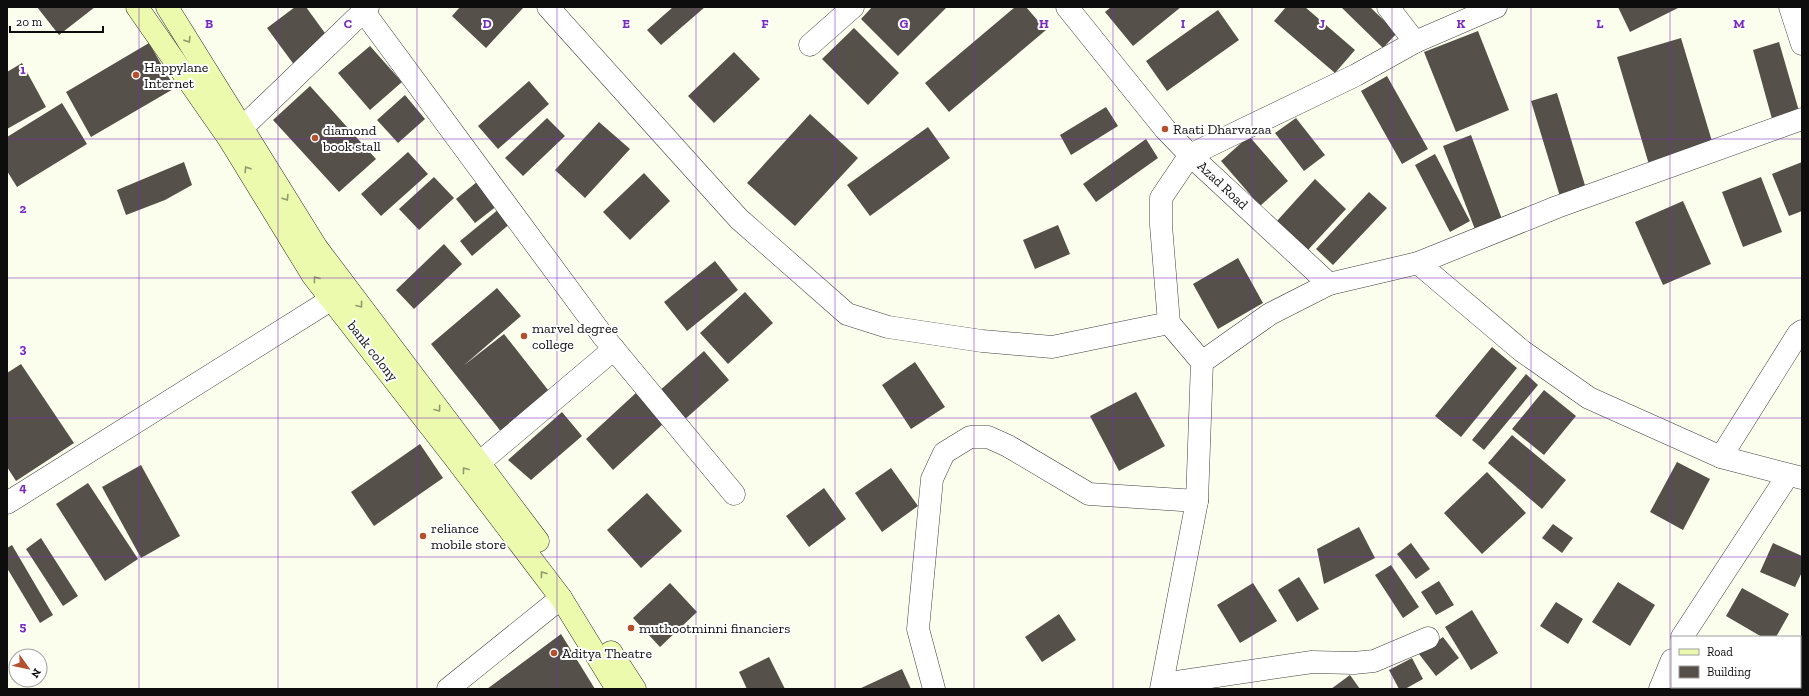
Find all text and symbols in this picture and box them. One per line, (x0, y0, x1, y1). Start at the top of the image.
scale bar (10, 8, 103, 34)
text: 20 m (16, 15, 43, 29)
text: B (205, 16, 213, 31)
text: C (344, 16, 352, 31)
text: D (482, 16, 492, 31)
text: E (622, 16, 630, 31)
text: F (761, 16, 769, 31)
text: G (900, 16, 909, 31)
text: H (1039, 16, 1049, 31)
text: I (1181, 16, 1186, 31)
text: J (1319, 16, 1325, 31)
text: K (1457, 16, 1466, 31)
text: L (1596, 16, 1604, 31)
text: M (1733, 16, 1745, 31)
one-way arrow (183, 36, 191, 43)
place label: Happylane Internet (144, 59, 209, 92)
text: 1 (20, 62, 26, 77)
marker: Happylane Internet (131, 70, 141, 80)
place label: Raati Dharvazaa (1173, 121, 1272, 138)
place label: diamond book stall (322, 122, 381, 155)
marker: Raati Dharvazaa (1160, 124, 1170, 134)
marker: diamond book stall (310, 133, 320, 143)
street label: Azad Road (1194, 158, 1252, 213)
one-way arrow (244, 166, 252, 173)
one-way arrow (281, 194, 289, 201)
text: 2 (20, 201, 27, 216)
one-way arrow (313, 276, 321, 283)
one-way arrow (355, 301, 363, 308)
street label: bank colony (343, 317, 402, 386)
place label: marvel degree college (532, 320, 618, 353)
marker: marvel degree college (519, 331, 529, 341)
text: 3 (20, 341, 27, 356)
one-way arrow (433, 404, 440, 411)
one-way arrow (462, 467, 469, 474)
text: 4 (19, 480, 27, 495)
place label: reliance mobile store (431, 520, 507, 553)
marker: reliance mobile store (418, 531, 428, 541)
one-way arrow (541, 571, 548, 578)
text: 5 (20, 619, 27, 634)
place label: muthootminni financiers (639, 620, 790, 637)
marker: muthootminni financiers (626, 623, 636, 633)
legend (1671, 636, 1801, 688)
place label: Aditya Theatre (562, 645, 652, 662)
text: Road (1707, 645, 1733, 659)
north arrow (8, 648, 48, 688)
marker: Aditya Theatre (549, 648, 559, 658)
text: Building (1707, 665, 1751, 679)
text: N (28, 666, 44, 681)

